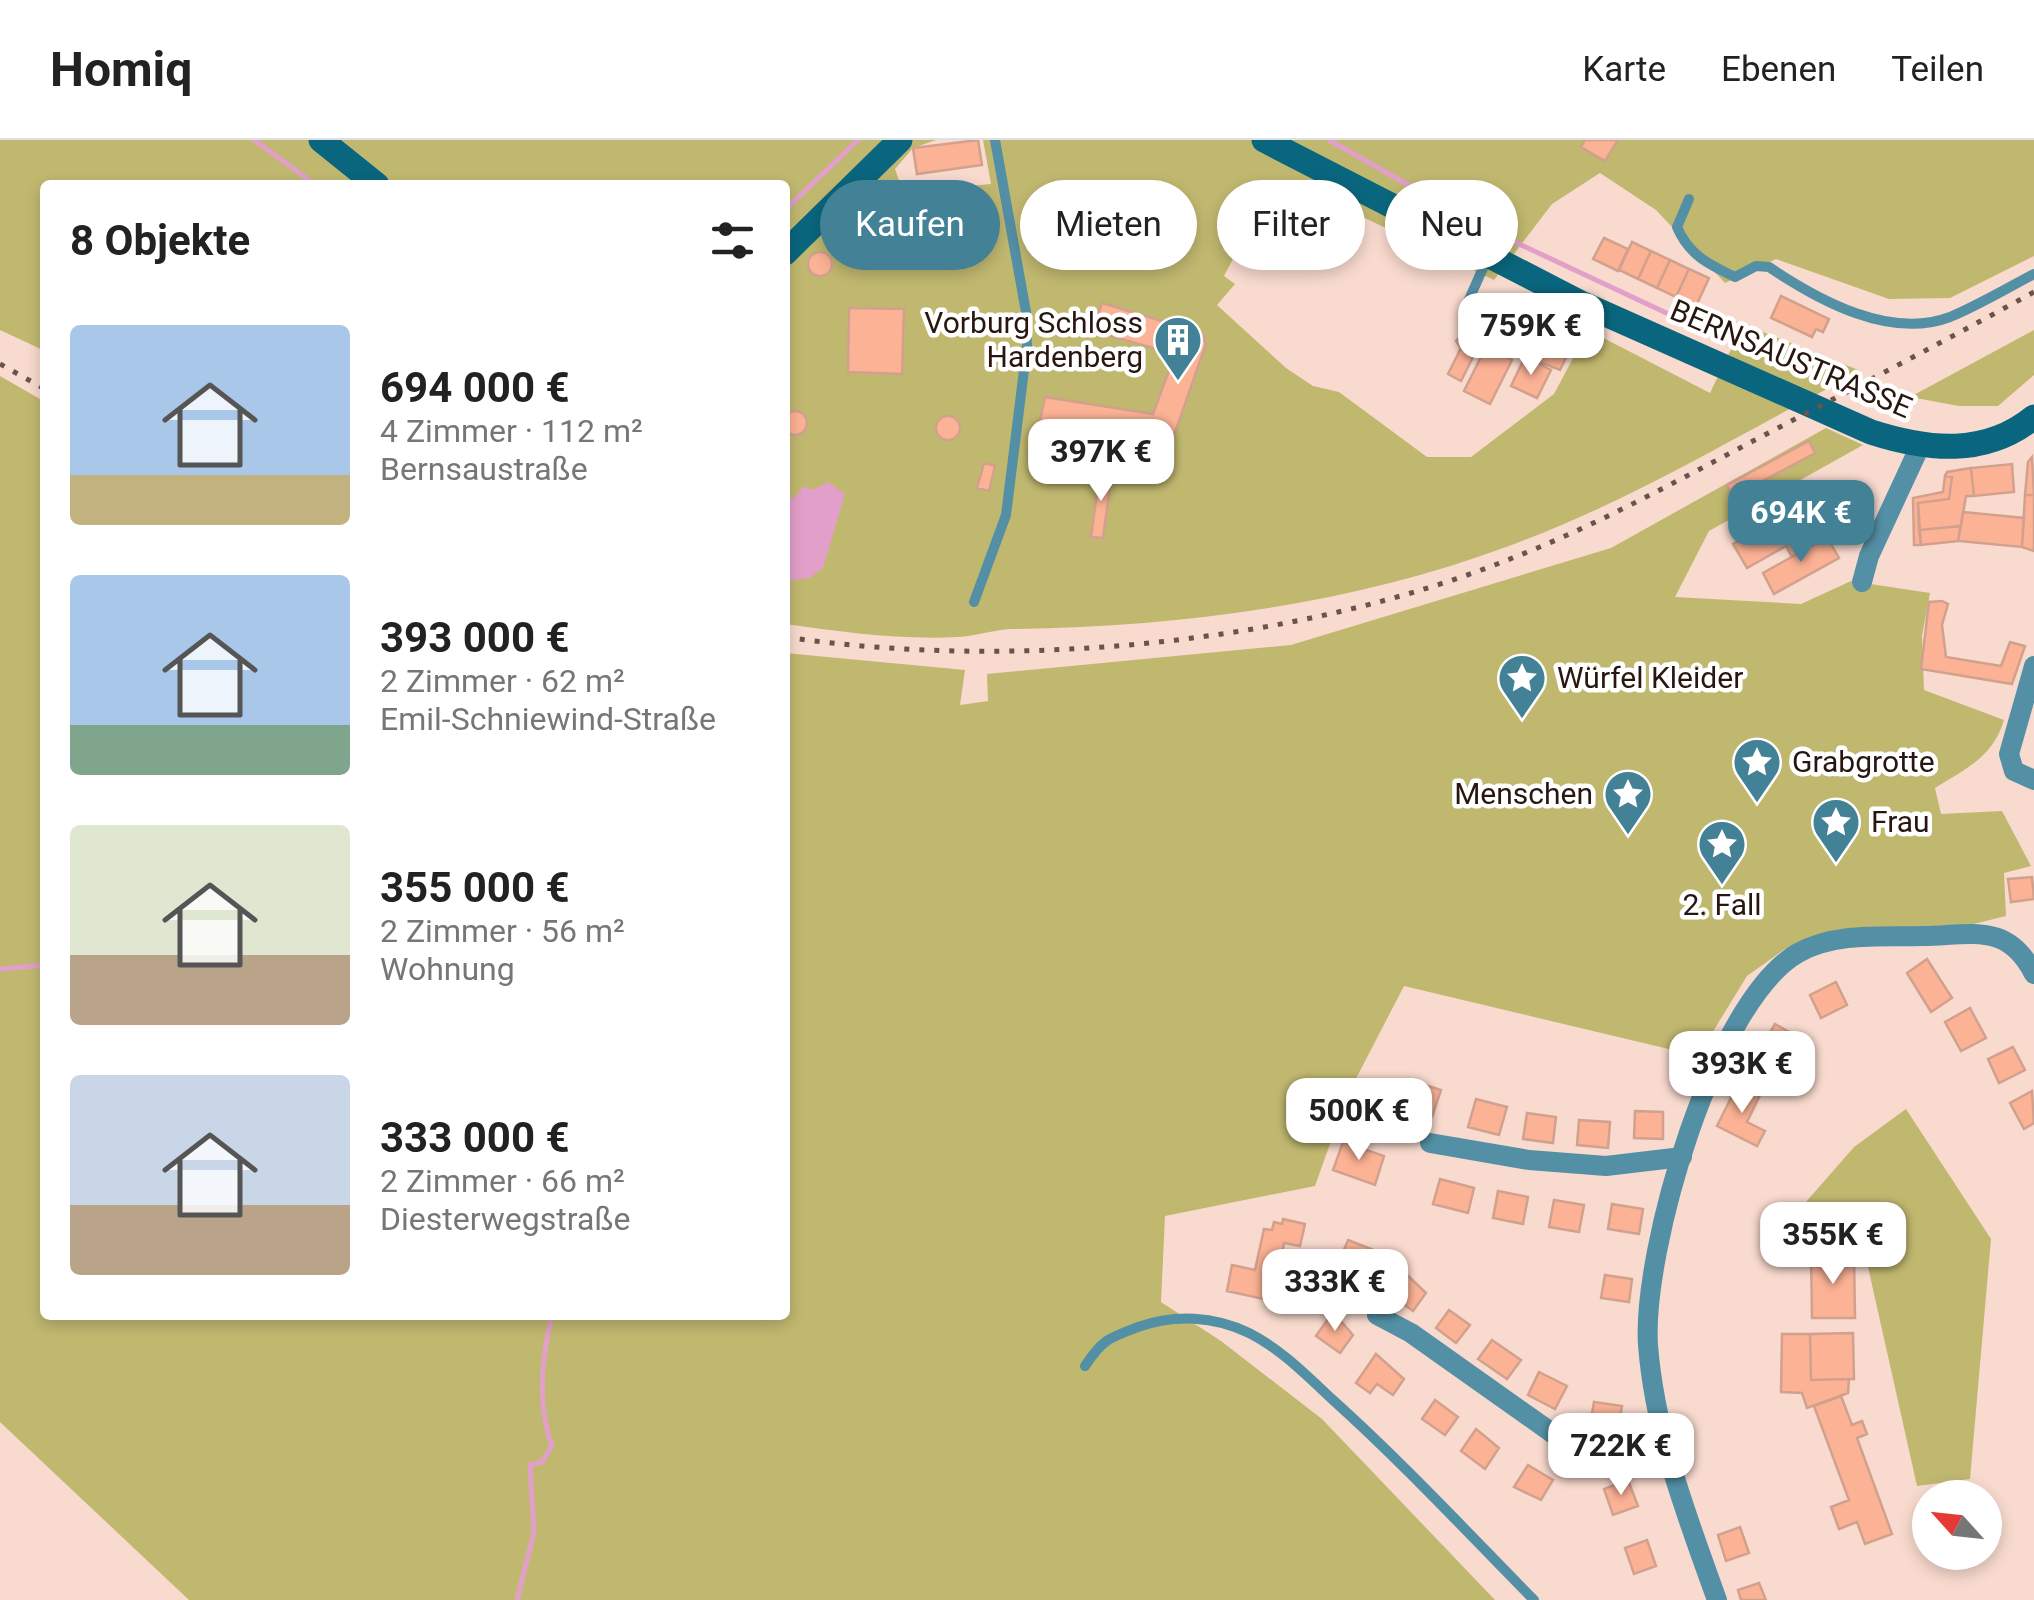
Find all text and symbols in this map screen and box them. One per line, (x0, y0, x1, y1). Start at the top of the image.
text: Homiq (50, 41, 192, 98)
text: Karte (1582, 49, 1666, 90)
text: Ebenen (1721, 49, 1836, 90)
text: Teilen (1891, 49, 1984, 90)
chip: Kaufen (820, 180, 1000, 270)
chip: Mieten (1020, 180, 1197, 270)
chip: Filter (1217, 180, 1365, 270)
chip: Neu (1385, 180, 1518, 270)
icon: filters (705, 213, 760, 268)
text: 8 Objekte (70, 216, 250, 265)
street label: BERNSAUSTRASSE (1665, 292, 1917, 425)
pin: 759K € (1450, 293, 1612, 378)
place label: Vorburg Schloss Hardenberg (924, 305, 1143, 374)
text: 759K € (1480, 306, 1582, 344)
building icon: Vorburg Schloss Hardenberg (1152, 314, 1204, 382)
text: 694 000 € (380, 363, 570, 412)
icon: home (150, 365, 270, 485)
text: 4 Zimmer · 112 m² (380, 412, 643, 450)
pin: 397K € (1020, 419, 1182, 504)
text: 397K € (1050, 432, 1152, 470)
text: Bernsaustraße (380, 450, 588, 488)
pin: 694K € (1720, 480, 1882, 565)
text: 694K € (1750, 493, 1852, 531)
text: 393 000 € (380, 613, 570, 662)
icon: home (150, 615, 270, 735)
place icon: Würfel Kleider (1496, 652, 1548, 720)
place label: Würfel Kleider (1557, 660, 1743, 695)
text: 2 Zimmer · 62 m² (380, 662, 625, 700)
text: Emil-Schniewind-Straße (380, 700, 716, 738)
place icon: Grabgrotte (1731, 736, 1783, 804)
place label: Grabgrotte (1792, 744, 1935, 779)
place icon: Menschen (1602, 768, 1654, 836)
place label: Menschen (1454, 776, 1593, 811)
place icon: Frau (1810, 796, 1862, 864)
place label: Frau (1871, 804, 1930, 839)
place icon: 2. Fall (1696, 818, 1748, 886)
text: 355 000 € (380, 863, 570, 912)
icon: home (150, 865, 270, 985)
place label: 2. Fall (1682, 887, 1762, 922)
text: 2 Zimmer · 56 m² (380, 912, 625, 950)
text: Wohnung (380, 950, 515, 988)
pin: 393K € (1661, 1031, 1823, 1116)
text: 393K € (1691, 1044, 1793, 1082)
pin: 500K € (1278, 1078, 1440, 1163)
text: 500K € (1308, 1091, 1410, 1129)
text: 333 000 € (380, 1113, 570, 1162)
icon: home (150, 1115, 270, 1235)
text: 2 Zimmer · 66 m² (380, 1162, 625, 1200)
text: Diesterwegstraße (380, 1200, 630, 1238)
pin: 355K € (1752, 1202, 1914, 1287)
text: 355K € (1782, 1215, 1884, 1253)
pin: 333K € (1254, 1249, 1416, 1334)
text: 333K € (1284, 1262, 1386, 1300)
pin: 722K € (1540, 1413, 1702, 1498)
text: 722K € (1570, 1426, 1672, 1464)
north arrow (1912, 1480, 2002, 1570)
map controls (1912, 1480, 2002, 1570)

